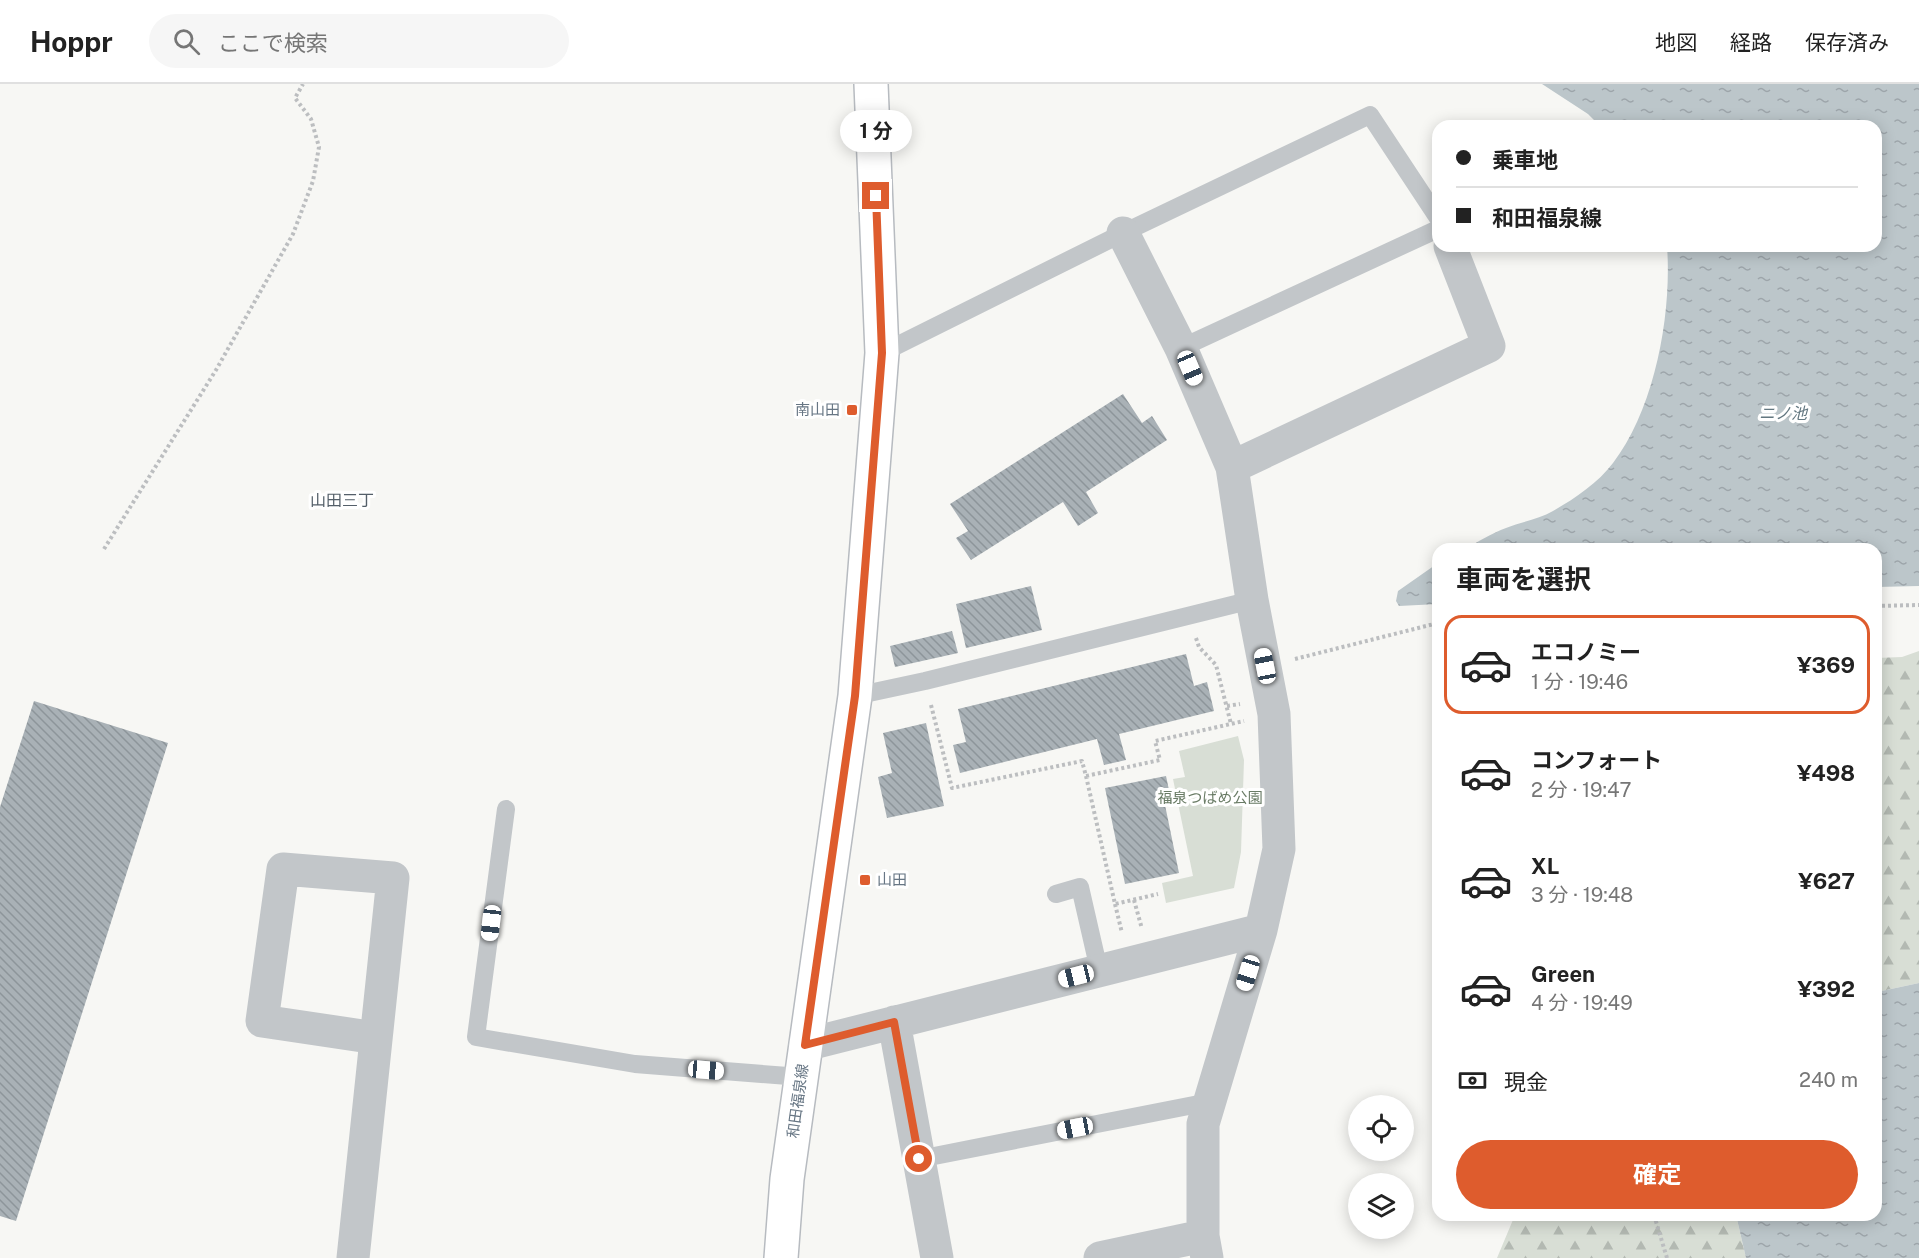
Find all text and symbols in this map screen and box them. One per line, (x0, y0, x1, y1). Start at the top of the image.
search box (149, 14, 569, 68)
text: Hoppr (30, 25, 113, 58)
icon: search (170, 25, 203, 58)
text: ここで検索 (218, 30, 328, 56)
text: 地図 (1655, 30, 1697, 55)
text: 経路 (1730, 30, 1772, 55)
text: 保存済み (1805, 30, 1889, 55)
callout: 1 分 (840, 109, 912, 151)
text: 1 分 (859, 119, 893, 143)
text: 乗車地 (1492, 147, 1558, 173)
route end (862, 182, 889, 209)
text: 和田福泉線 (1492, 205, 1602, 231)
car (1175, 348, 1205, 388)
place label: 南山田 (795, 401, 840, 418)
marker: 南山田 (845, 403, 859, 417)
water label: ニノ池 (1759, 404, 1809, 423)
district label: 山田三丁 (310, 491, 374, 510)
text: 車両を選択 (1456, 563, 1591, 595)
icon: car (1459, 638, 1513, 692)
text: エコノミー (1531, 639, 1641, 665)
car (1253, 647, 1277, 685)
text: ¥369 (1797, 652, 1855, 678)
text: 1 分 · 19:46 (1531, 670, 1628, 694)
icon: car (1459, 746, 1513, 800)
text: コンフォート (1531, 747, 1662, 773)
text: ¥498 (1797, 760, 1855, 786)
text: 2 分 · 19:47 (1531, 778, 1632, 802)
park label: 福泉つばめ公園 (1157, 789, 1263, 806)
text: XL (1531, 853, 1559, 879)
icon: car (1459, 854, 1513, 908)
text: ¥627 (1798, 868, 1855, 894)
place label: 山田 (877, 871, 907, 888)
marker: 山田 (858, 873, 872, 887)
text: 3 分 · 19:48 (1531, 883, 1633, 907)
car (480, 904, 502, 942)
car (1234, 953, 1262, 993)
text: Green (1531, 961, 1595, 987)
icon: car (1459, 962, 1513, 1016)
car (1056, 963, 1096, 989)
text: ¥392 (1797, 976, 1855, 1002)
text: 4 分 · 19:49 (1531, 991, 1633, 1015)
car (687, 1059, 725, 1081)
street label: 和田福泉線 (784, 1063, 811, 1139)
icon: cash (1456, 1064, 1489, 1097)
text: 240 m (1799, 1068, 1858, 1092)
text: 現金 (1504, 1069, 1548, 1095)
map controls (1348, 1095, 1414, 1239)
button: locate (1348, 1095, 1414, 1161)
car (1056, 1116, 1094, 1140)
button: 確定 (1456, 1140, 1858, 1209)
route start (905, 1145, 932, 1172)
button: layers (1348, 1173, 1414, 1239)

